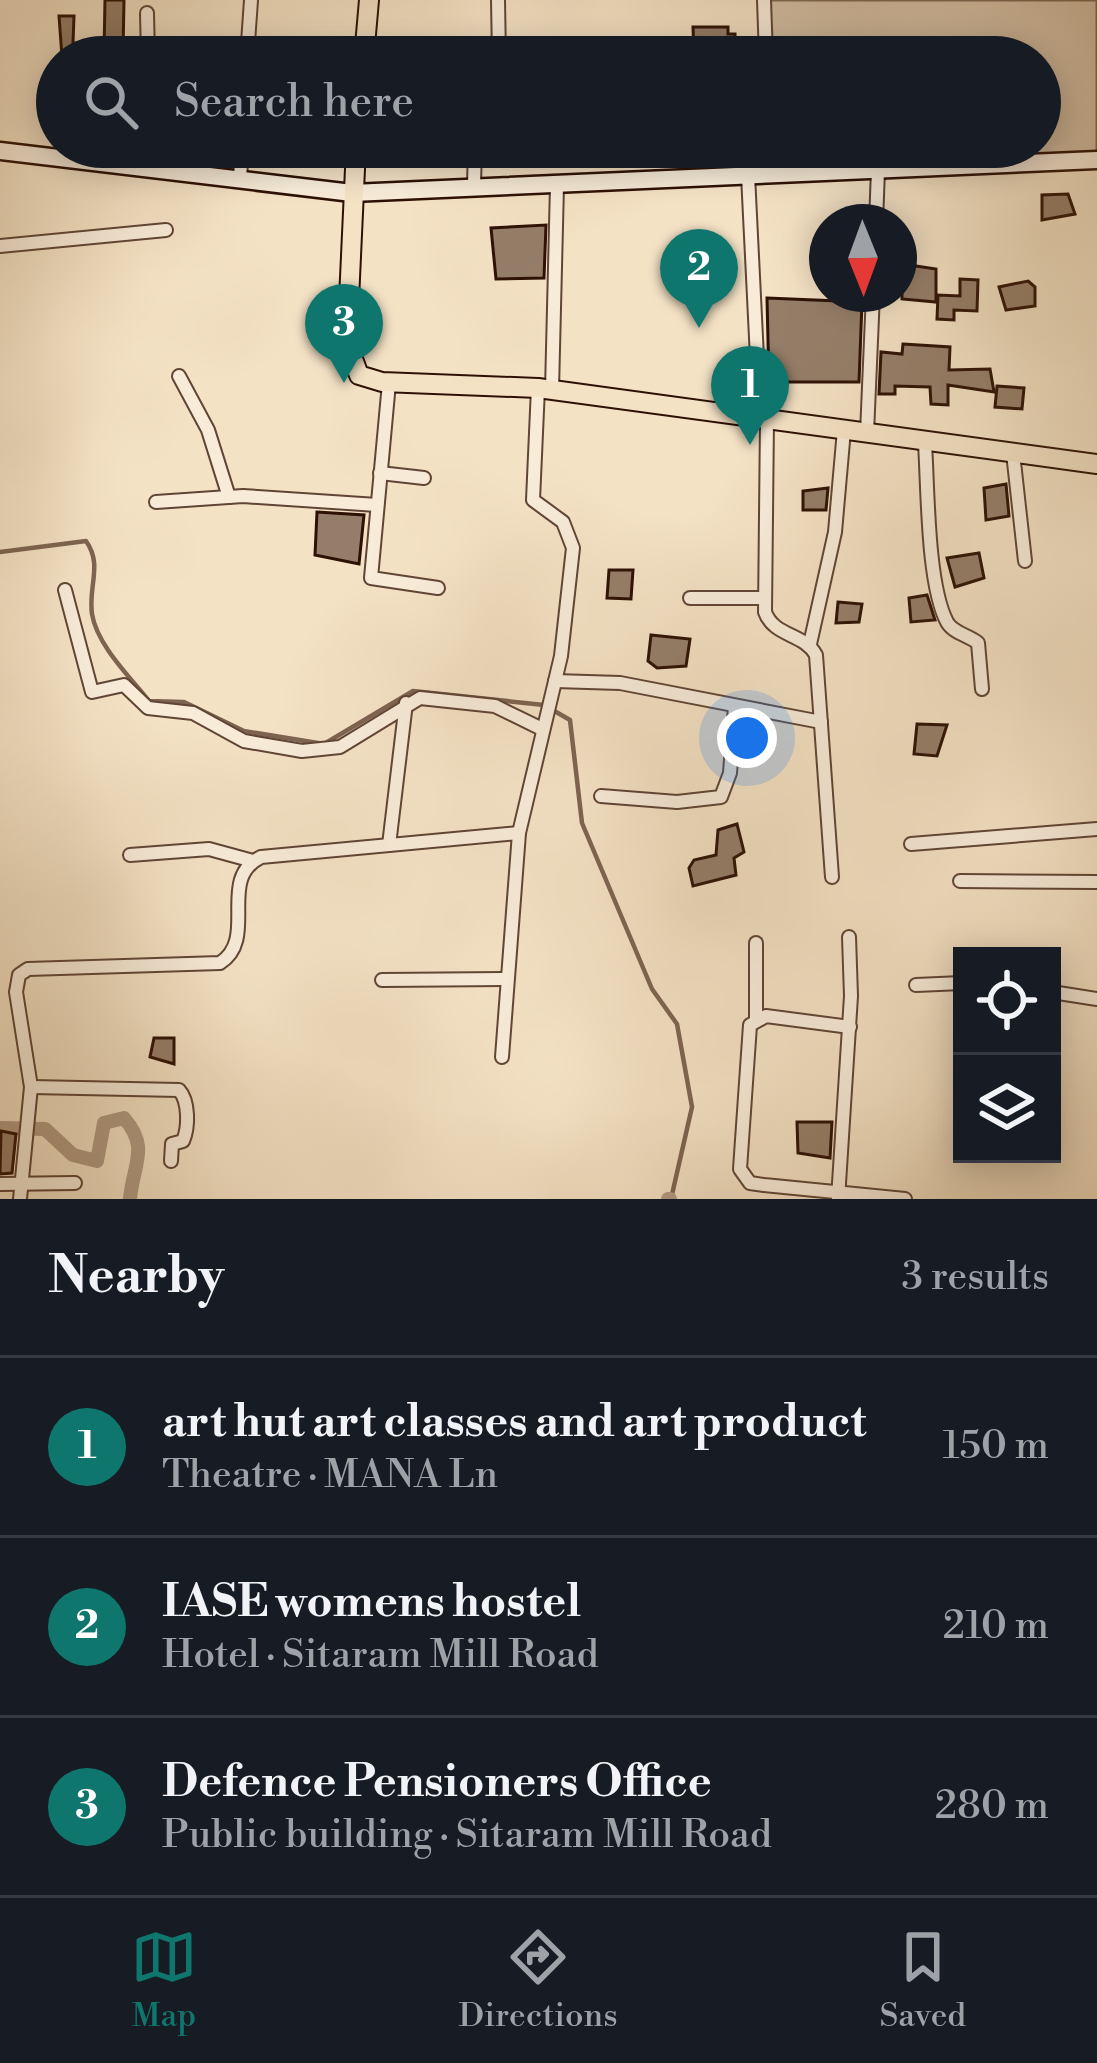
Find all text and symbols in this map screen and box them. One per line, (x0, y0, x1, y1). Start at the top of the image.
search box (36, 36, 1061, 168)
icon: search (78, 69, 144, 135)
text: Search here (174, 74, 414, 131)
north arrow (809, 204, 917, 312)
pin: 2 (660, 229, 738, 328)
pin: 3 (305, 284, 383, 383)
pin: 1 (711, 346, 789, 445)
your location (717, 708, 777, 768)
map controls (953, 947, 1061, 1163)
button: locate (953, 947, 1061, 1055)
button: layers (953, 1055, 1061, 1163)
text: Nearby (48, 1245, 224, 1309)
text: 3 results (901, 1253, 1049, 1302)
text: art hut art classes and art product (162, 1394, 866, 1451)
text: 1 (78, 1422, 96, 1471)
text: 150 m (943, 1422, 1049, 1471)
text: Theatre · MANA Ln (162, 1451, 498, 1500)
text: IASE womens hostel (162, 1574, 581, 1631)
text: 2 (75, 1602, 99, 1651)
text: 210 m (943, 1602, 1049, 1651)
text: Hotel · Sitaram Mill Road (162, 1631, 599, 1680)
text: Defence Pensioners Office (162, 1754, 712, 1811)
text: 3 (75, 1782, 99, 1831)
text: 280 m (935, 1782, 1049, 1831)
text: Public building · Sitaram Mill Road (162, 1811, 772, 1860)
tab: Map (131, 1924, 197, 2037)
tab: Directions (459, 1924, 618, 2037)
tab: Saved (879, 1924, 966, 2037)

